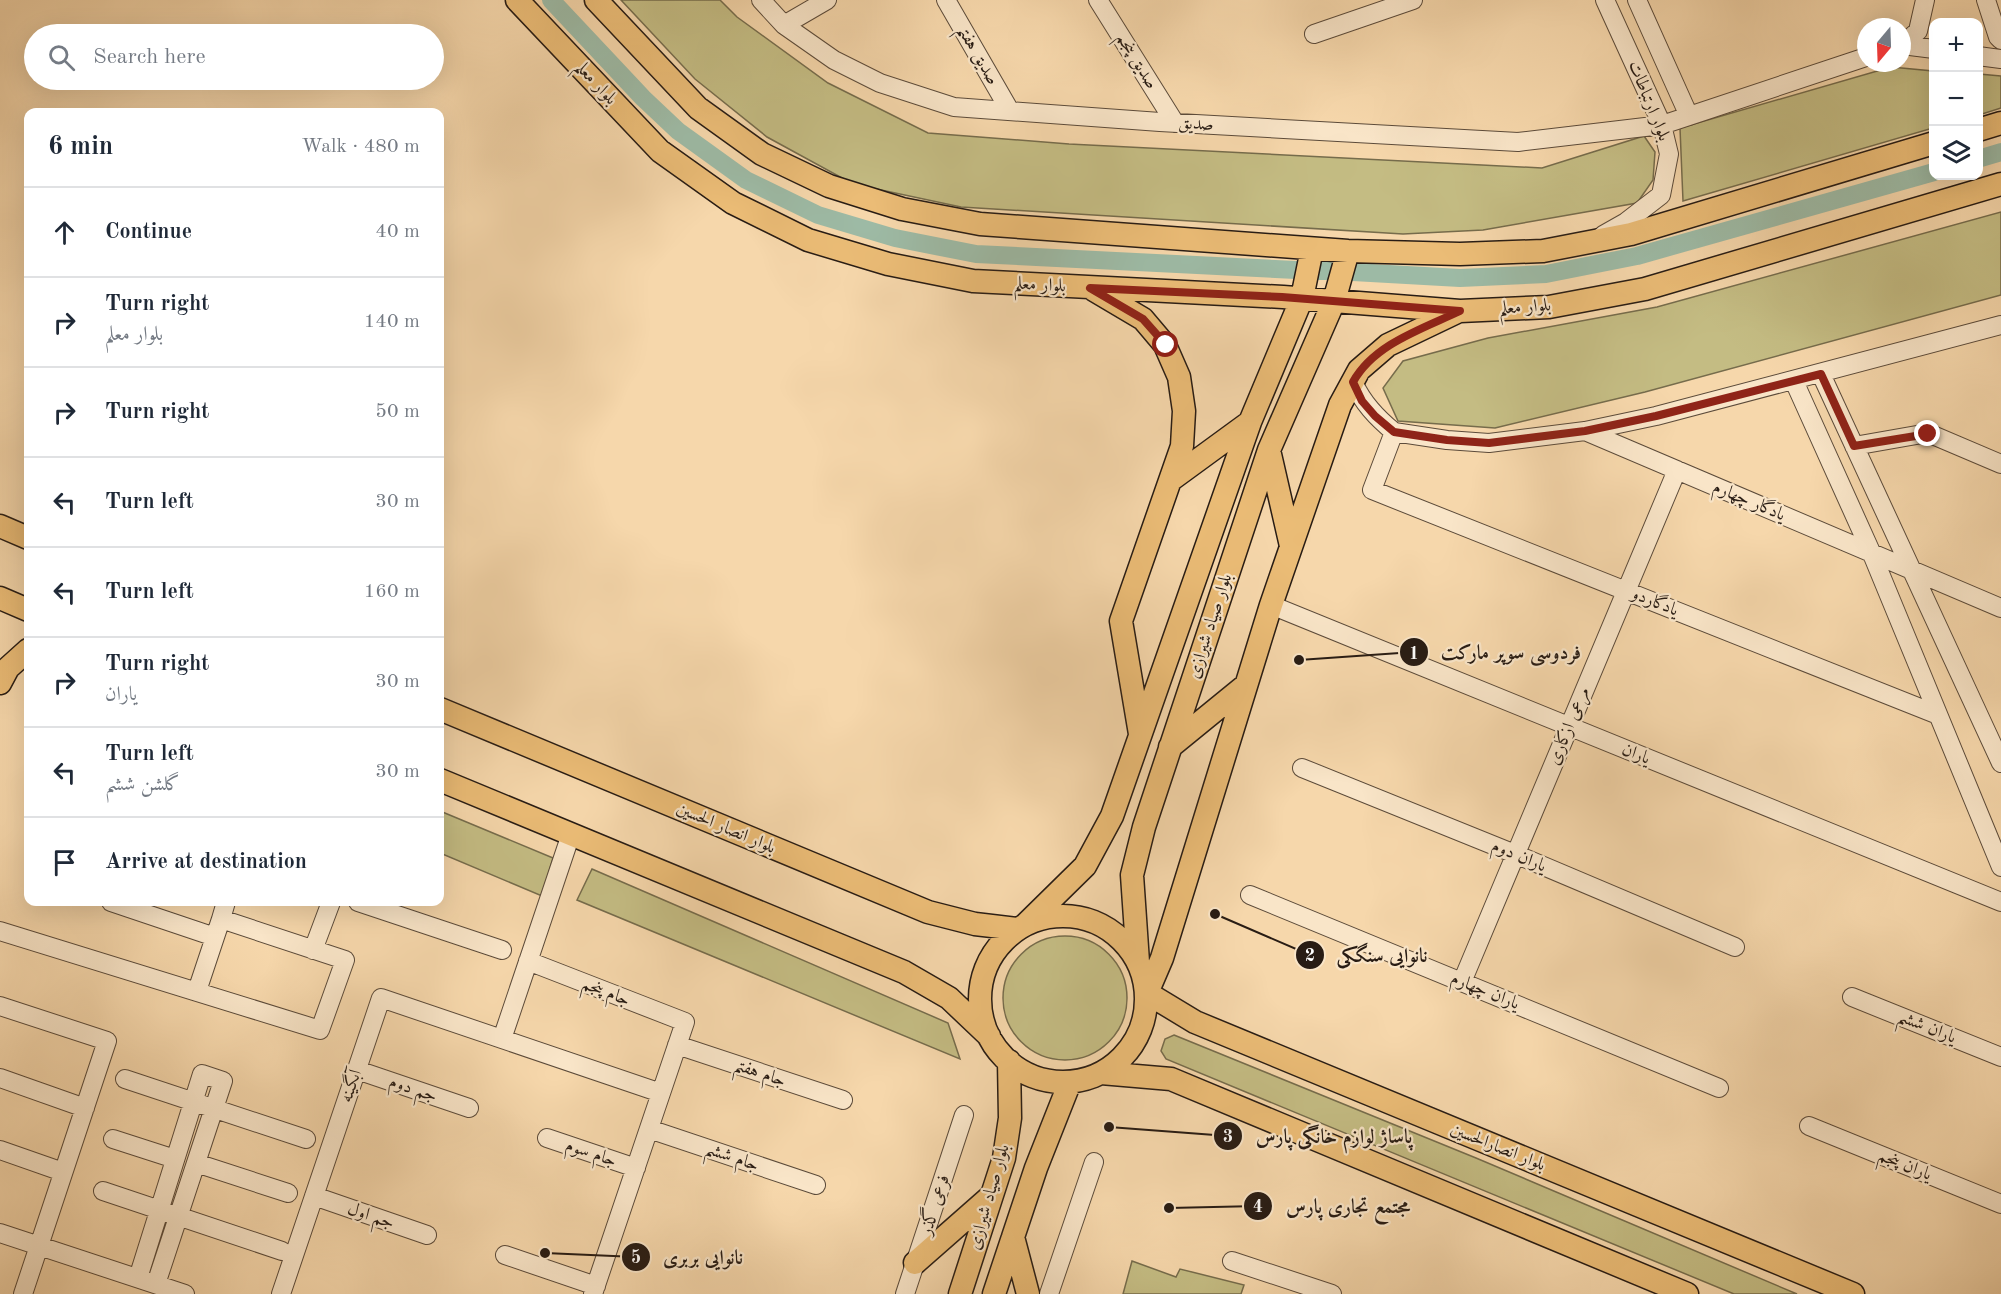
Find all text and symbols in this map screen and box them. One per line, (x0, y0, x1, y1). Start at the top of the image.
north arrow (1857, 18, 1911, 72)
map controls (1929, 18, 1983, 180)
button: + (1929, 18, 1983, 72)
street label: صدیق هفتم (947, 22, 1002, 92)
search box (24, 24, 444, 90)
street label: صدیق پنجم (1107, 30, 1161, 96)
icon: search (45, 41, 78, 74)
text: Search here (93, 46, 206, 68)
street label: بلوار معلم (566, 58, 620, 114)
street label: بلوار ارتباطات (1624, 58, 1673, 144)
button: − (1929, 72, 1983, 126)
street label: صدیق (1178, 114, 1214, 135)
button: layers (1929, 126, 1983, 180)
text: 6 min (48, 134, 113, 160)
text: Walk · 480 m (301, 137, 420, 157)
icon: ahead (48, 216, 81, 249)
text: Continue (105, 221, 192, 243)
text: 40 m (375, 222, 420, 242)
street label: بلوار معلم (1013, 275, 1067, 303)
text: Turn right (105, 293, 209, 315)
street label: بلوار معلم (1498, 296, 1552, 326)
icon: right (48, 306, 81, 339)
text: 140 m (364, 312, 420, 332)
text: بلوار معلم (105, 325, 163, 345)
route start (1152, 331, 1178, 357)
icon: right (48, 396, 81, 429)
text: Turn right (105, 401, 209, 423)
text: 50 m (375, 402, 420, 422)
route end (1914, 420, 1940, 446)
street label: یادگار چهارم (1708, 475, 1790, 530)
icon: left (48, 486, 81, 519)
text: Turn left (105, 491, 194, 513)
text: 30 m (375, 492, 420, 512)
street label: بلوار صیاد شیرازی (1185, 571, 1236, 681)
icon: left (48, 576, 81, 609)
text: Turn left (105, 581, 194, 603)
street label: یادگار‌دو (1627, 581, 1683, 621)
text: 160 m (364, 582, 420, 602)
callout: فردوسی سوپر مارکت (1399, 633, 1594, 671)
text: فردوسی سوپر مارکت (1441, 643, 1581, 667)
text: 1 (1409, 645, 1419, 663)
text: Turn right (105, 653, 209, 675)
icon: right (48, 666, 81, 699)
text: 30 m (375, 672, 420, 692)
street label: مرعی ازکاری (1544, 684, 1596, 769)
text: یاران (105, 685, 137, 705)
street label: یاران (1619, 740, 1654, 769)
text: Turn left (105, 743, 194, 765)
icon: left (48, 756, 81, 789)
text: 30 m (375, 762, 420, 782)
text: گلشن ششم (105, 775, 180, 795)
street label: بلوار انصار الحسین (673, 799, 778, 858)
street label: یاران دوم (1487, 837, 1550, 882)
icon: arrive (48, 846, 81, 879)
text: Arrive at destination (105, 851, 307, 873)
callout: نانوایی سنگکی (1295, 936, 1440, 974)
text: نانوایی سنگکی (1337, 942, 1428, 969)
text: 2 (1305, 947, 1315, 965)
street label: یاران چهارم (1446, 969, 1523, 1019)
street label: جام پنجم (577, 975, 632, 1016)
street label: یاران ششم (1892, 1007, 1960, 1055)
street label: جام هفتم (729, 1056, 788, 1098)
street label: آبگینه (333, 1064, 367, 1105)
street label: جم دوم (384, 1072, 439, 1112)
callout: پاساژ لوازم خانگی پارس (1213, 1117, 1424, 1155)
street label: بلوار انصارالحسین (1448, 1120, 1548, 1175)
text: پاساژ لوازم خانگی پارس (1256, 1124, 1414, 1154)
text: 3 (1223, 1128, 1233, 1146)
street label: جام سوم (561, 1136, 619, 1176)
street label: جام ششم (700, 1139, 761, 1182)
street label: بلوار صیاد شیرازی (965, 1142, 1014, 1252)
street label: یاران پنجم (1873, 1146, 1936, 1191)
street label: فرعی گذر (911, 1171, 955, 1240)
callout: مجتمع تجاری پارس (1243, 1187, 1422, 1225)
text: مجتمع تجاری پارس (1286, 1197, 1411, 1225)
text: 4 (1253, 1198, 1263, 1216)
street label: جم اول (343, 1200, 397, 1239)
callout: نانوایی بربری (621, 1238, 754, 1276)
text: نانوایی بربری (663, 1248, 743, 1271)
text: 5 (631, 1249, 641, 1267)

